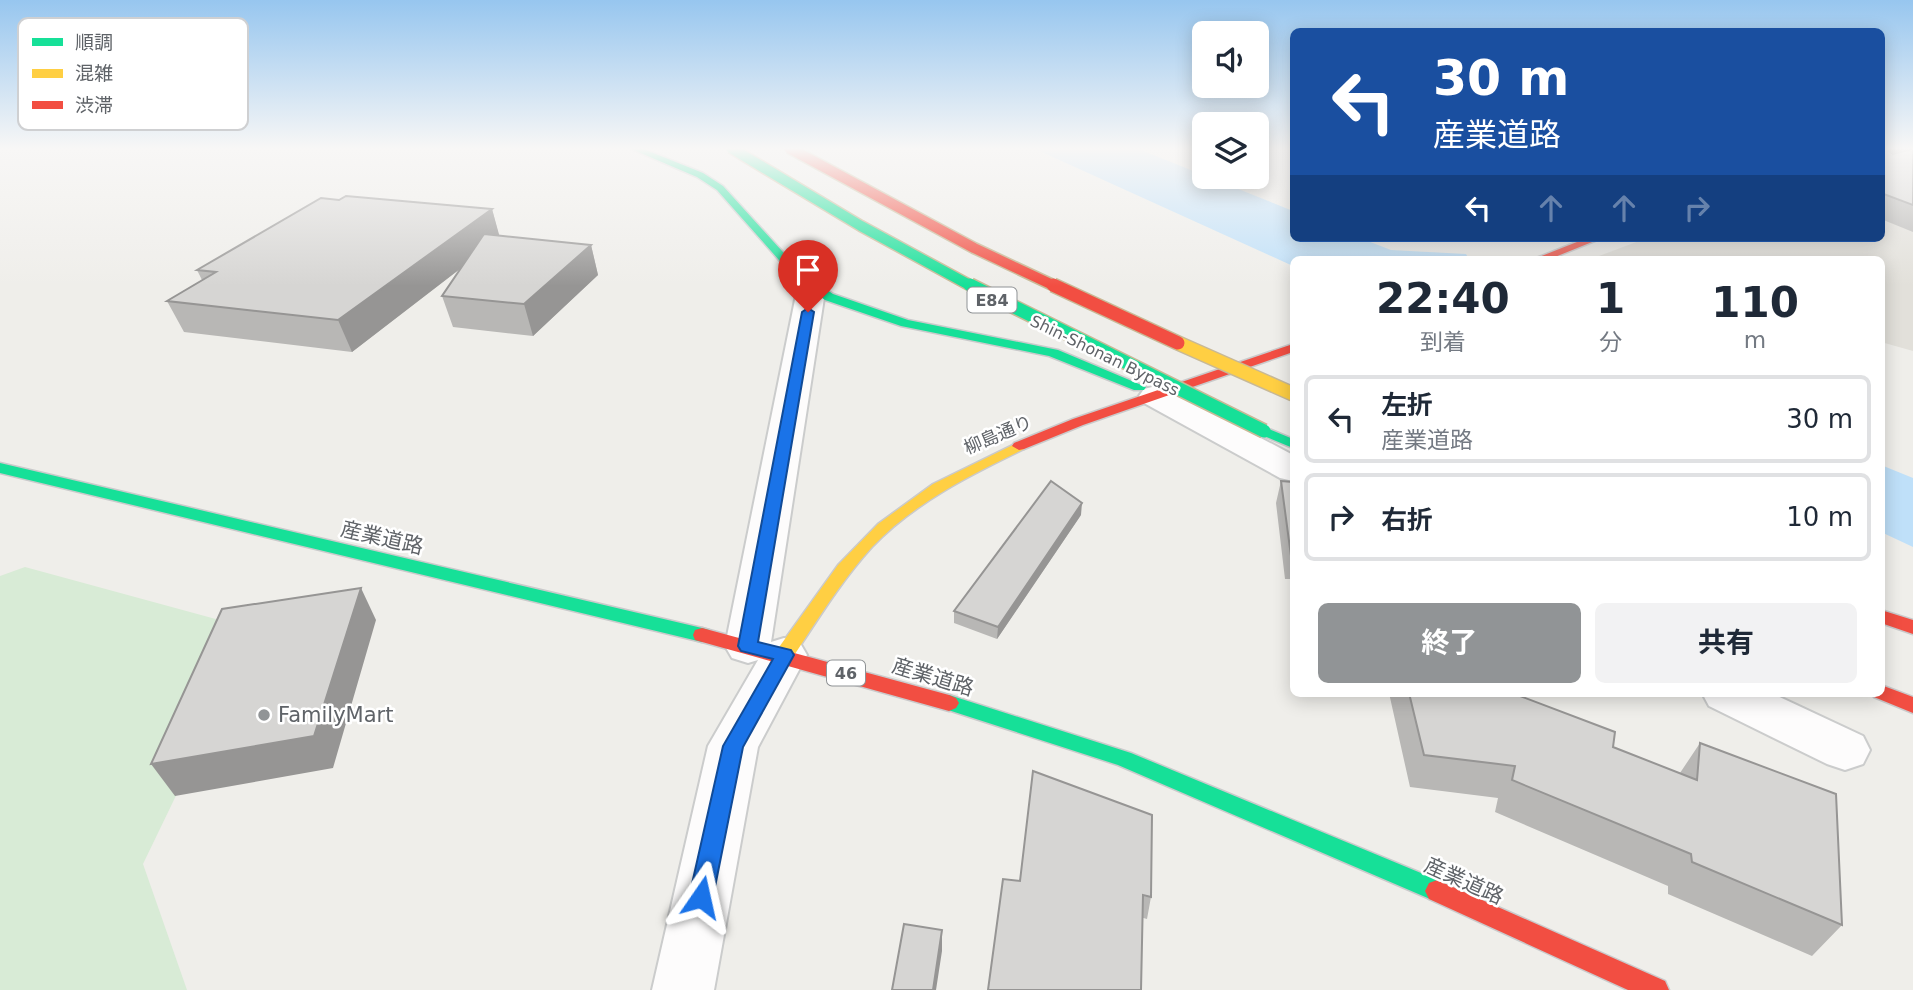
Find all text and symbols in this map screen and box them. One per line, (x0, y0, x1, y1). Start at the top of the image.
legend (18, 18, 248, 130)
map controls (1192, 21, 1269, 189)
button: sound (1192, 21, 1269, 98)
text: 順調 (75, 31, 113, 53)
text: 30 m (1433, 50, 1569, 107)
icon: left (1318, 56, 1409, 147)
text: 混雑 (75, 62, 113, 84)
text: 渋滞 (75, 94, 113, 116)
button: layers (1192, 112, 1269, 189)
text: 産業道路 (1433, 116, 1561, 154)
icon: left (1459, 189, 1497, 227)
icon: ahead (1532, 189, 1570, 227)
icon: ahead (1605, 189, 1643, 227)
icon: right (1678, 189, 1716, 227)
pin (778, 240, 838, 312)
icon: arrive (789, 251, 827, 289)
text: 22:40 (1376, 274, 1510, 323)
text: 1 (1596, 274, 1625, 323)
text: 110 (1711, 278, 1799, 327)
road number: E84 (968, 288, 1016, 312)
street label: Shin-Shonan Bypass (1027, 311, 1182, 400)
text: m (1744, 327, 1766, 353)
text: 到着 (1420, 329, 1466, 355)
text: 分 (1599, 329, 1622, 355)
text: 左折 (1381, 390, 1433, 420)
icon: left (1322, 400, 1360, 438)
text: 30 m (1786, 404, 1853, 434)
street label: 柳島通り (961, 411, 1035, 458)
text: 産業道路 (1381, 427, 1473, 453)
icon: right (1322, 498, 1360, 536)
text: 10 m (1786, 502, 1853, 532)
text: 右折 (1381, 505, 1433, 535)
street label: 産業道路 (338, 517, 426, 559)
button: 終了 (1318, 603, 1581, 683)
button: 共有 (1595, 603, 1857, 683)
street label: 産業道路 (889, 653, 977, 701)
road number: 46 (827, 660, 865, 686)
place label: FamilyMart (278, 703, 393, 727)
marker: FamilyMart (256, 707, 272, 723)
street label: 産業道路 (1421, 853, 1507, 909)
position arrow (664, 860, 738, 934)

